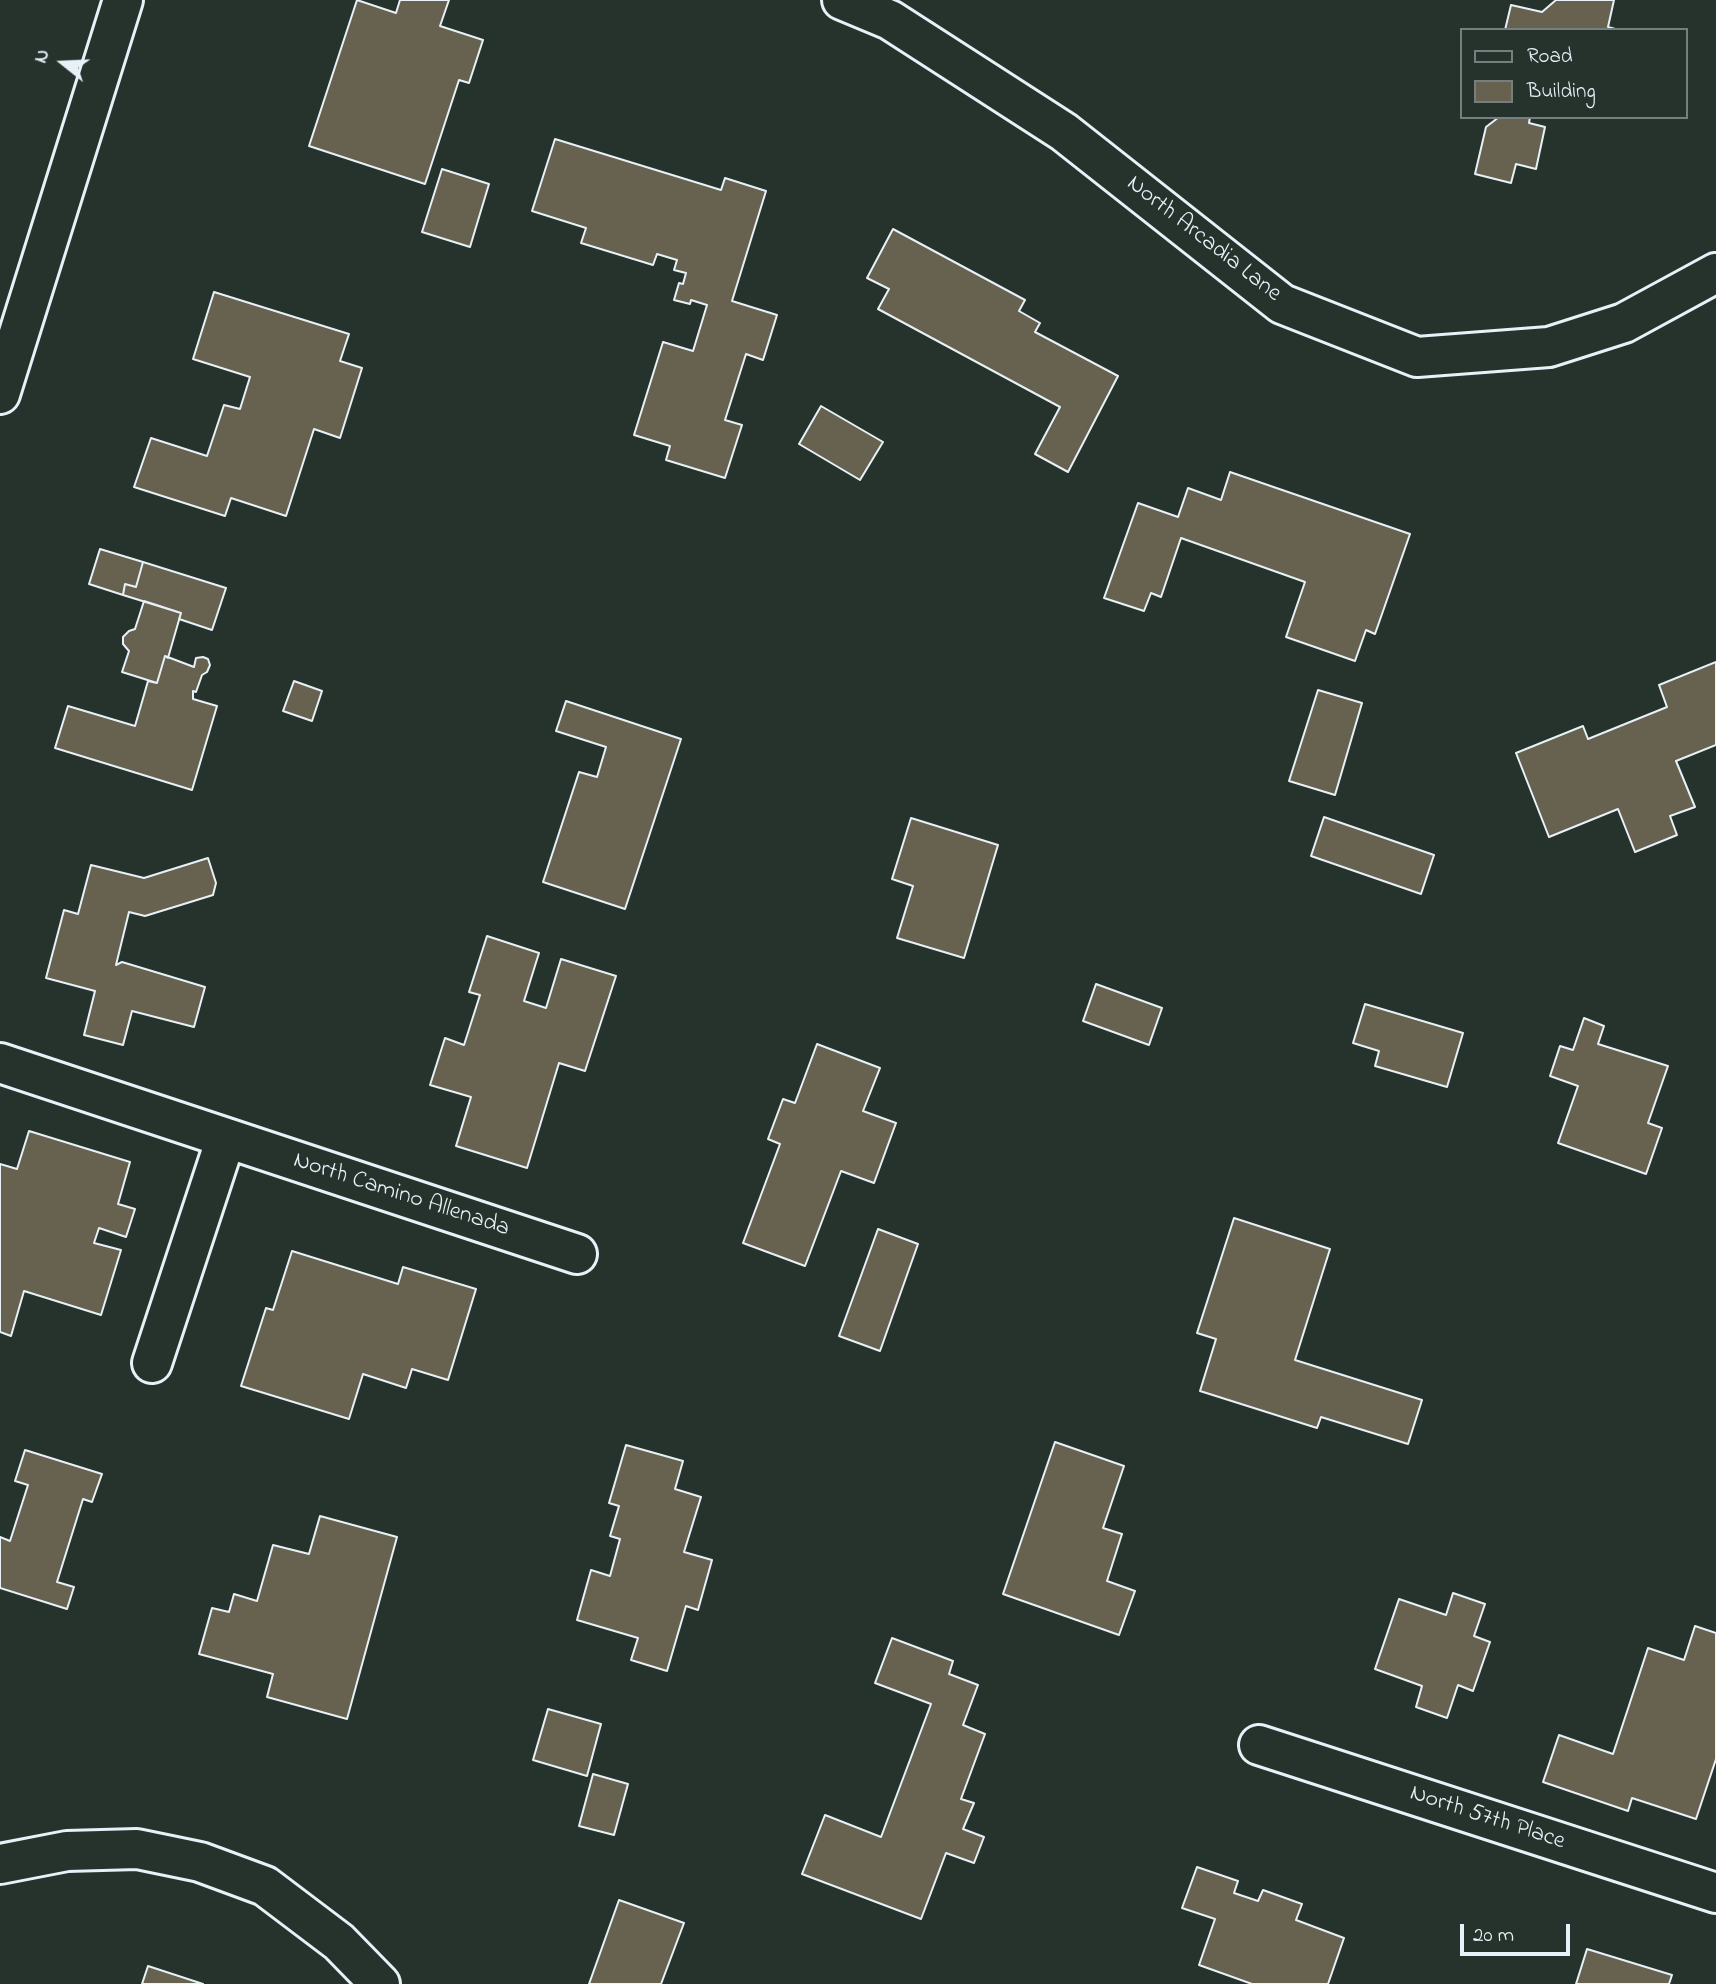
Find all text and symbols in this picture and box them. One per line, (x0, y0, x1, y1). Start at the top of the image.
north arrow (28, 28, 98, 98)
legend (1460, 28, 1688, 119)
text: Road (1527, 42, 1573, 72)
text: N (28, 46, 57, 67)
text: Building (1527, 77, 1596, 107)
street label: North Arcadia Lane (1120, 171, 1286, 309)
street label: North Camino Allenada (289, 1147, 513, 1245)
street label: North 57th Place (1406, 1780, 1568, 1858)
scale bar (1464, 1910, 1574, 1954)
text: 20 m (1473, 1921, 1514, 1951)

